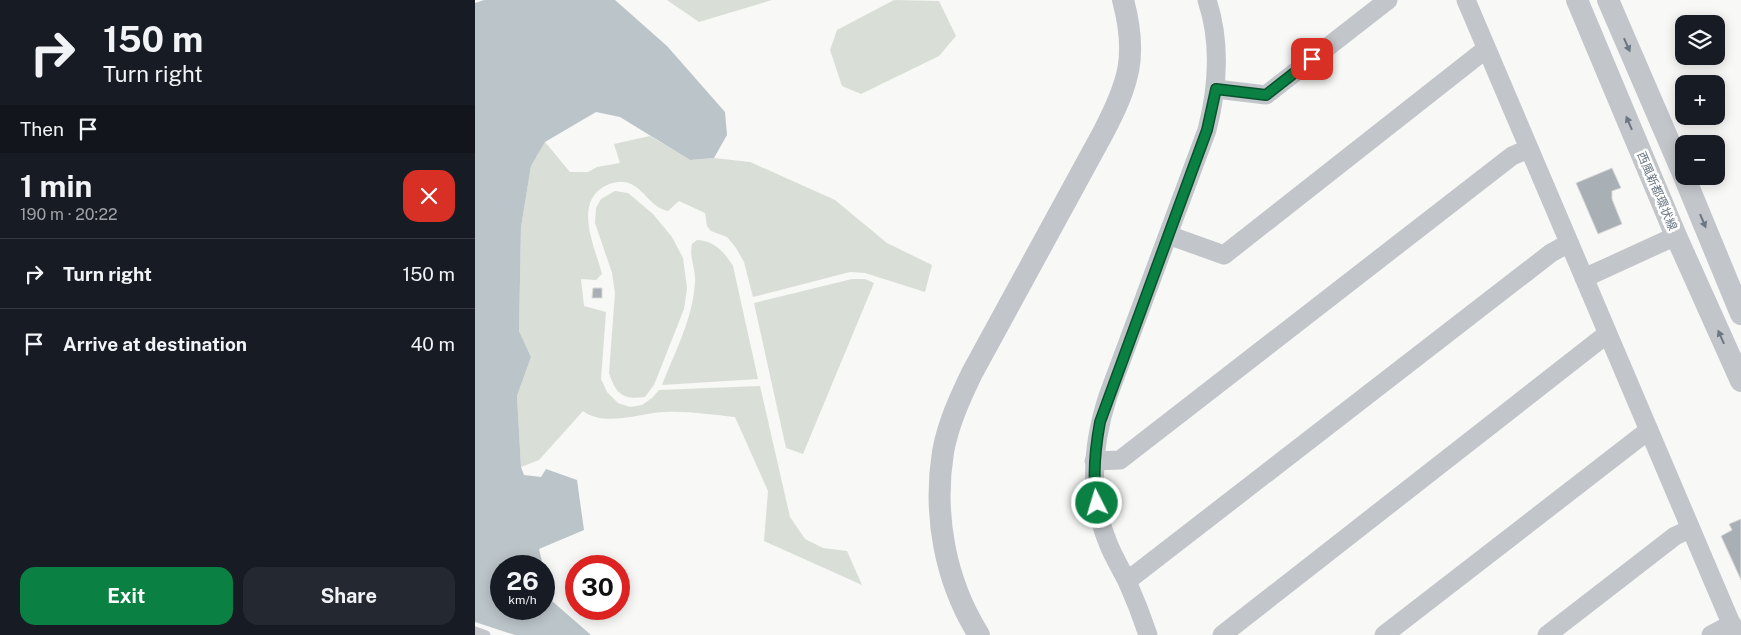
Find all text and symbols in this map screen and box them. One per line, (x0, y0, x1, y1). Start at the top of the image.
map controls (1675, 15, 1725, 185)
button: layers (1675, 15, 1725, 65)
text: 150 m (103, 19, 203, 60)
icon: right (20, 20, 85, 85)
pin (1291, 38, 1333, 80)
one-way arrow (1624, 38, 1632, 52)
icon: arrive (1298, 45, 1326, 73)
text: Turn right (103, 61, 203, 87)
button: + (1675, 75, 1725, 125)
icon: arrive (74, 115, 102, 143)
one-way arrow (1624, 116, 1632, 130)
text: Then (20, 118, 64, 140)
button: − (1675, 135, 1725, 185)
street label: 西風新都環状線 (1634, 150, 1680, 232)
text: 1 min (20, 168, 92, 204)
button: close (403, 170, 455, 222)
text: 190 m · 20:22 (20, 205, 118, 224)
one-way arrow (1699, 214, 1707, 229)
icon: right (20, 260, 48, 288)
text: Turn right (63, 263, 152, 285)
text: 150 m (402, 263, 455, 285)
icon: arrive (20, 330, 48, 358)
one-way arrow (1717, 330, 1725, 344)
text: Arrive at destination (63, 333, 247, 355)
text: 40 m (410, 333, 455, 355)
position arrow (1070, 476, 1122, 528)
speed limit sign: 30 (565, 555, 630, 620)
text: 26 (506, 566, 539, 596)
button: Exit (20, 567, 233, 625)
button: Share (243, 567, 455, 625)
text: km/h (508, 593, 537, 607)

